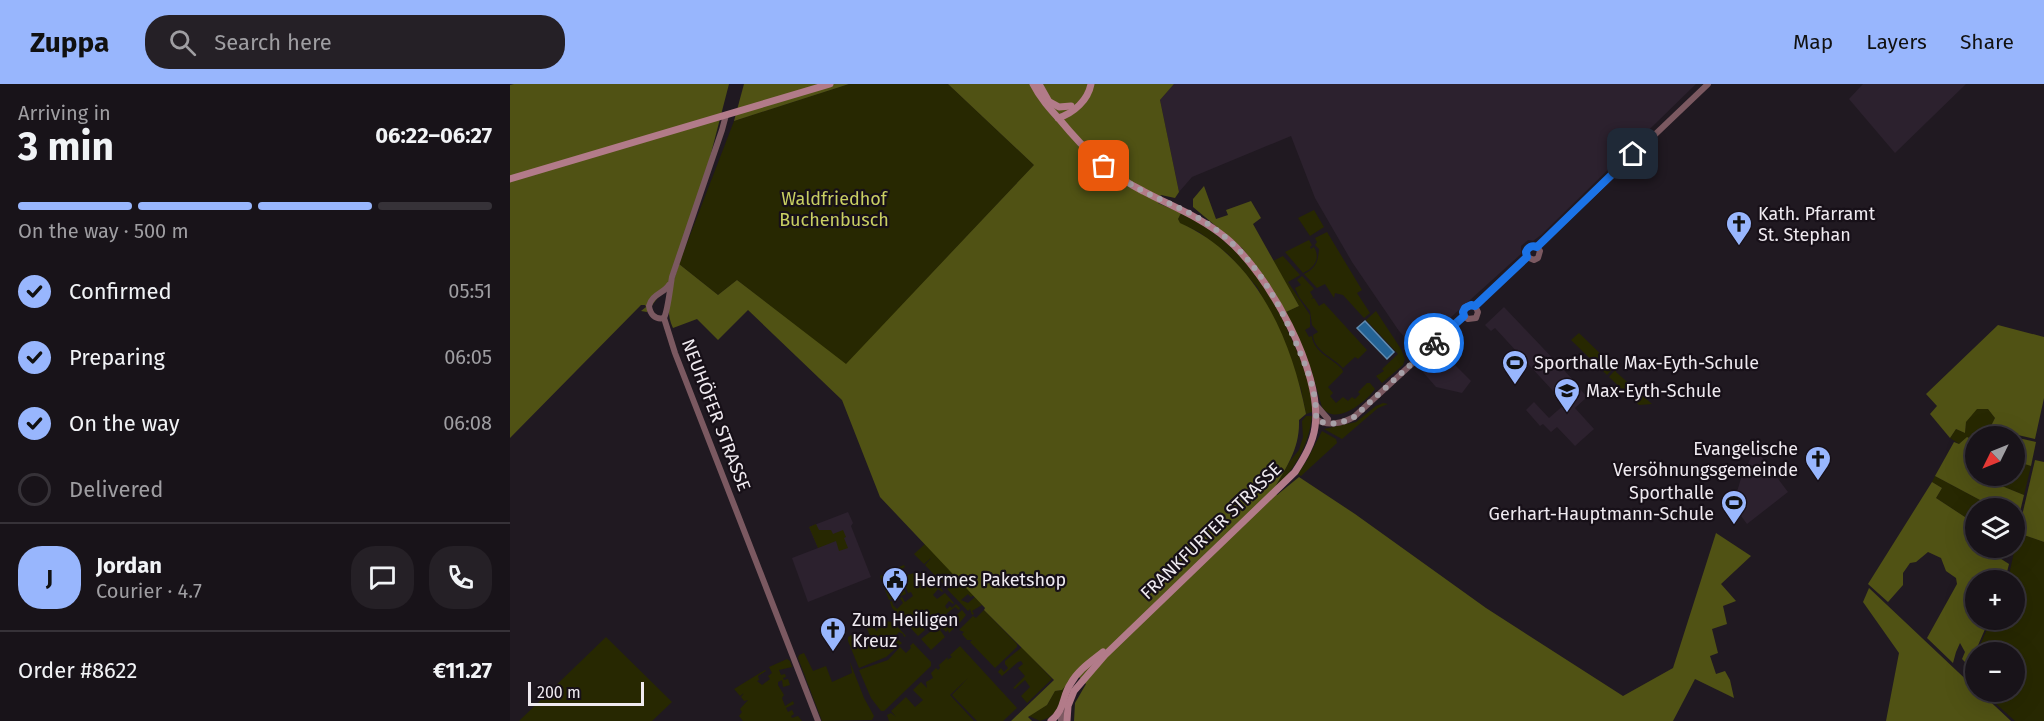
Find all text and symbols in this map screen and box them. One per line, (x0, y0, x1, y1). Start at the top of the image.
search box (145, 15, 565, 69)
text: Zuppa (30, 26, 109, 59)
icon: search (166, 26, 199, 59)
text: Search here (214, 29, 332, 56)
text: Map (1793, 29, 1833, 55)
text: Layers (1866, 29, 1927, 55)
text: Share (1960, 29, 2014, 55)
text: Arriving in (18, 101, 111, 125)
text: 06:22–06:27 (375, 122, 492, 149)
text: 3 min (18, 124, 114, 170)
pin (1607, 128, 1658, 179)
icon: home (1616, 137, 1649, 170)
pin (1078, 140, 1129, 191)
icon: bag (1087, 149, 1120, 182)
park label: Waldfriedhof Buchenbusch (779, 188, 889, 231)
place label: Kath. Pfarramt St. Stephan (1758, 203, 1876, 246)
church icon: Kath. Pfarramt St. Stephan (1724, 209, 1754, 247)
text: On the way · 500 m (18, 219, 189, 243)
icon: check (18, 275, 51, 308)
text: Confirmed (69, 278, 172, 305)
text: 05:51 (448, 279, 492, 303)
courier (1404, 313, 1464, 373)
icon: bike (1418, 327, 1451, 360)
street label: NEUHÖFER STRASSE (677, 336, 755, 494)
icon: check (18, 341, 51, 374)
text: Preparing (69, 344, 165, 371)
text: 06:05 (444, 345, 492, 369)
sports icon: Sporthalle Max-Eyth-Schule (1500, 348, 1530, 386)
place label: Sporthalle Max-Eyth-Schule (1534, 352, 1759, 374)
school or university icon: Max-Eyth-Schule (1552, 376, 1582, 414)
place label: Max-Eyth-Schule (1586, 380, 1721, 402)
icon: check (18, 407, 51, 440)
text: On the way (69, 410, 180, 437)
text: 06:08 (443, 411, 492, 435)
north arrow (1965, 426, 2025, 486)
map controls (1965, 426, 2025, 702)
place label: Evangelische Versöhnungsgemeinde (1613, 438, 1798, 481)
church icon: Evangelische Versöhnungsgemeinde (1803, 444, 1833, 482)
street label: FRANKFURTER STRASSE (1136, 458, 1286, 604)
text: Delivered (69, 476, 164, 503)
place label: Sporthalle Gerhart-Hauptmann-Schule (1489, 482, 1714, 525)
sports icon: Sporthalle Gerhart-Hauptmann-Schule (1719, 488, 1749, 526)
button: layers (1965, 498, 2025, 558)
button: chat (351, 546, 414, 609)
button: phone (429, 546, 492, 609)
text: Jordan (96, 552, 162, 579)
text: J (46, 564, 53, 591)
public building icon: Hermes Paketshop (880, 565, 910, 603)
place label: Hermes Paketshop (914, 569, 1066, 591)
button: + (1965, 570, 2025, 630)
text: Courier · 4.7 (96, 579, 202, 603)
place label: Zum Heiligen Kreuz (852, 609, 959, 652)
church icon: Zum Heiligen Kreuz (818, 615, 848, 653)
button: − (1965, 642, 2025, 702)
text: Order #8622 (18, 657, 137, 684)
text: €11.27 (433, 657, 492, 684)
scale bar (528, 679, 644, 706)
text: 200 m (537, 683, 581, 702)

